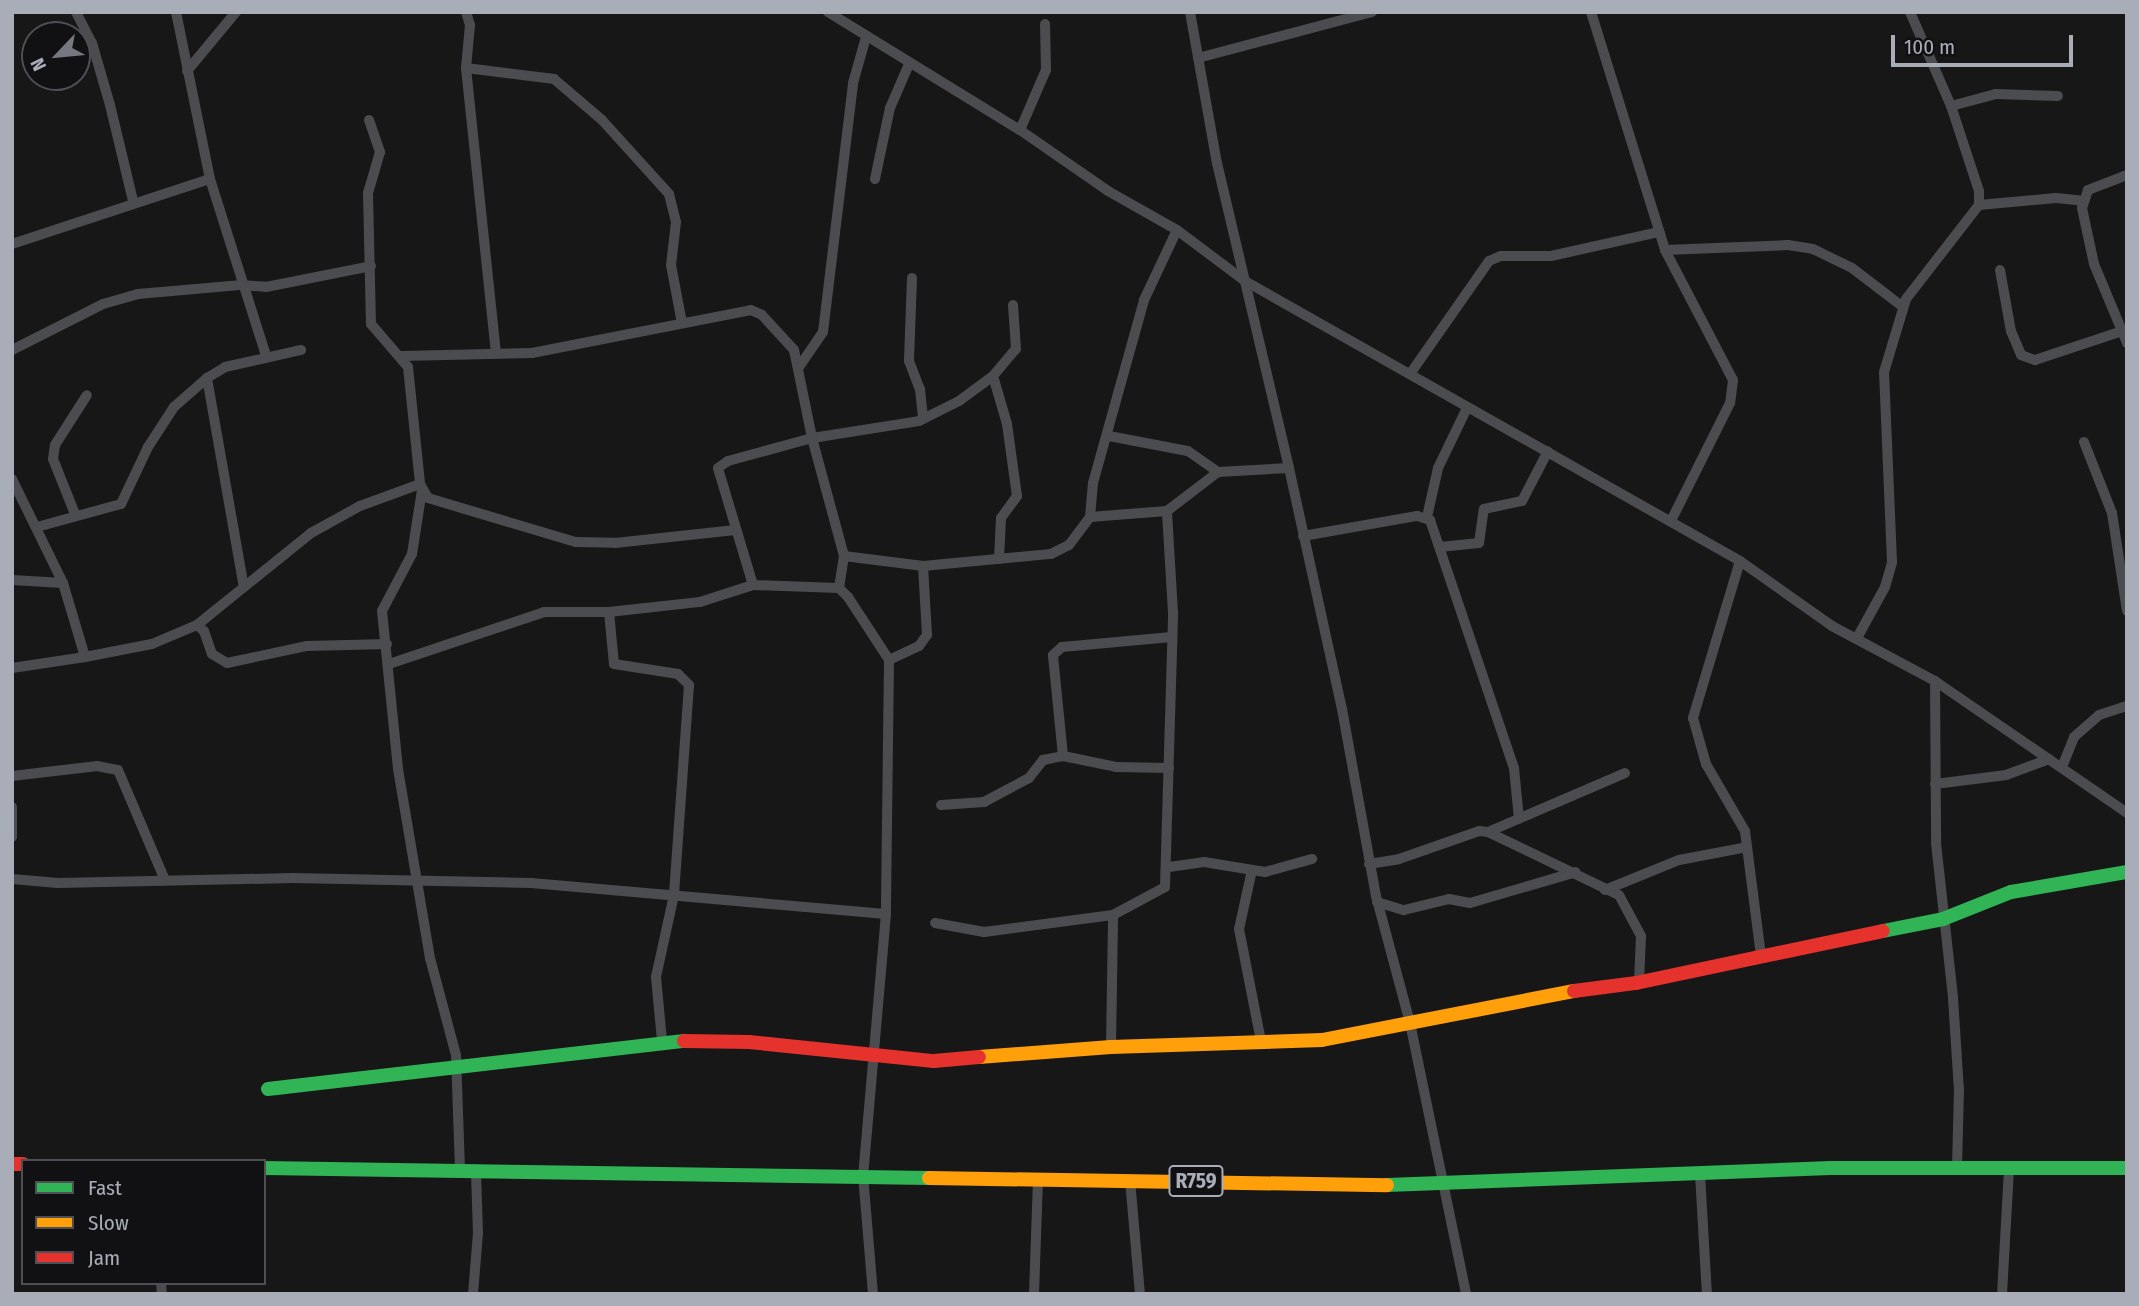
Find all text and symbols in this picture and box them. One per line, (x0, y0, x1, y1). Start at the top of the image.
north arrow (21, 21, 91, 91)
scale bar (1894, 21, 2076, 65)
text: 100 m (1904, 34, 1955, 60)
text: N (26, 54, 51, 75)
legend (21, 1159, 266, 1285)
road number: R759 (1168, 1164, 1224, 1198)
text: Fast (88, 1175, 122, 1201)
text: Slow (88, 1210, 129, 1236)
text: Jam (88, 1245, 120, 1271)

